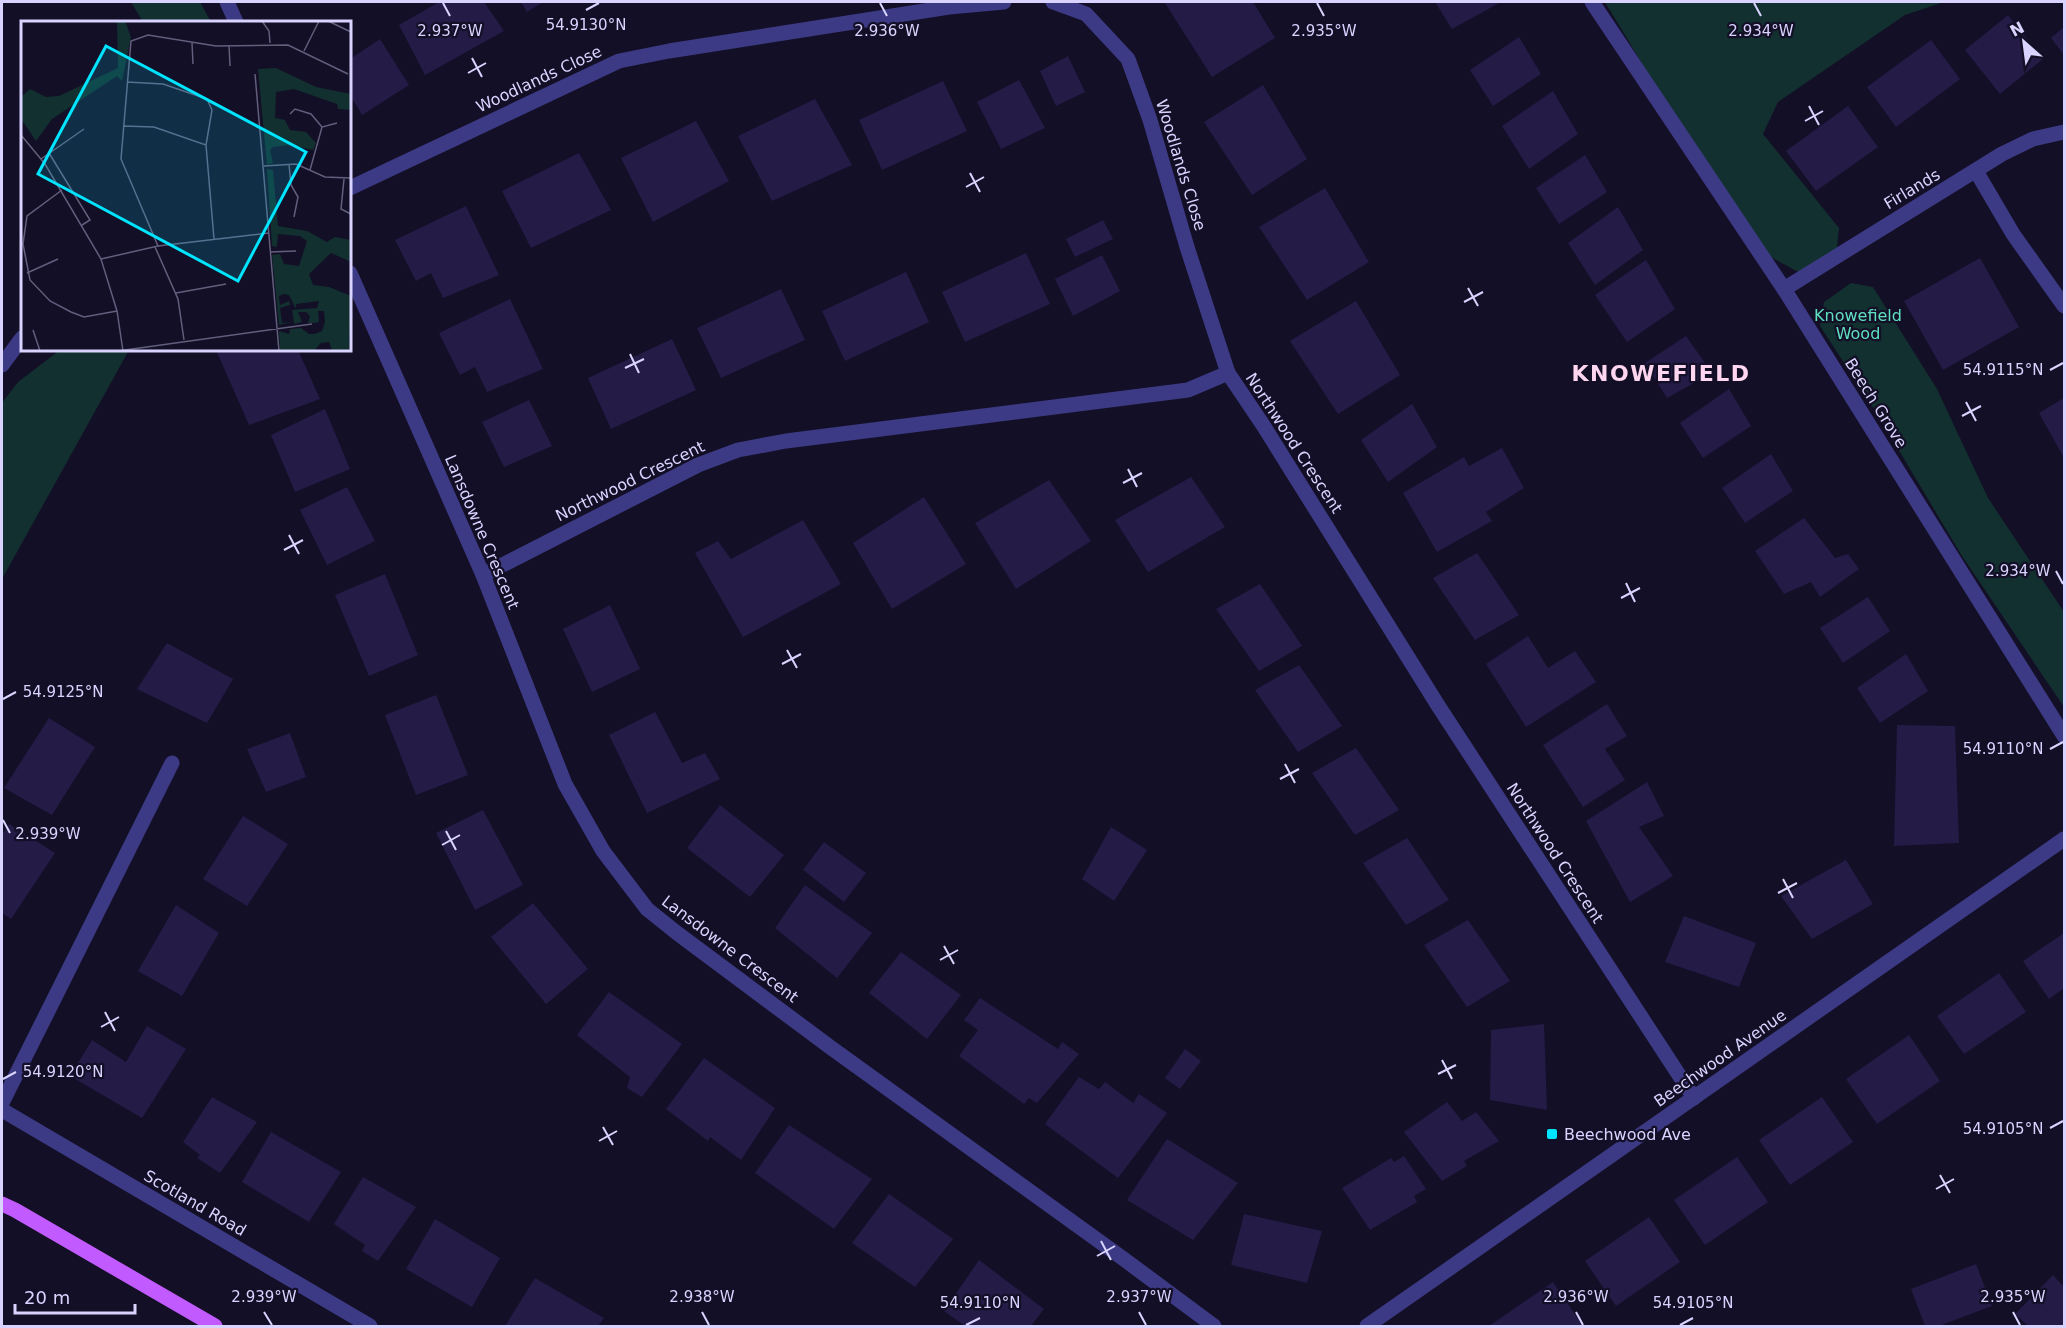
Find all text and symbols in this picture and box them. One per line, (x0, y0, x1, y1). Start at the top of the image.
north arrow (1994, 12, 2054, 72)
text: 54.9130°N (546, 16, 626, 34)
text: N (2007, 18, 2028, 41)
inset map (21, 21, 351, 351)
text: 2.937°W (417, 22, 483, 40)
text: 2.936°W (854, 22, 920, 40)
text: 2.935°W (1291, 22, 1357, 40)
text: 2.934°W (1728, 22, 1794, 40)
street label: Woodlands Close (473, 42, 605, 116)
street label: Woodlands Close (1152, 97, 1210, 233)
street label: Firlands (1881, 165, 1943, 213)
park label: Knowefield Wood (1814, 306, 1902, 343)
street label: Beech Grove (1841, 355, 1911, 451)
district label: KNOWEFIELD (1572, 361, 1750, 386)
text: 54.9115°N (1963, 361, 2043, 379)
street label: Northwood Crescent (1242, 369, 1346, 517)
street label: Northwood Crescent (552, 437, 708, 525)
street label: Lansdowne Crescent (441, 452, 523, 612)
text: 2.934°W (1985, 562, 2051, 580)
text: 54.9125°N (23, 683, 103, 701)
text: 54.9110°N (1963, 740, 2043, 758)
street label: Northwood Crescent (1503, 779, 1607, 927)
text: 2.939°W (15, 825, 81, 843)
street label: Lansdowne Crescent (658, 891, 802, 1007)
street label: Beechwood Avenue (1650, 1005, 1790, 1111)
text: 54.9120°N (23, 1063, 103, 1081)
text: 54.9105°N (1963, 1120, 2043, 1138)
place label: Beechwood Ave (1564, 1125, 1691, 1144)
marker: Beechwood Ave (1545, 1127, 1559, 1141)
street label: Scotland Road (141, 1166, 249, 1240)
scale bar (15, 1277, 135, 1315)
text: 20 m (24, 1287, 70, 1308)
text: 2.939°W (231, 1288, 297, 1306)
text: 2.938°W (669, 1288, 735, 1306)
text: 2.937°W (1106, 1288, 1172, 1306)
text: 2.936°W (1543, 1288, 1609, 1306)
text: 2.935°W (1980, 1288, 2046, 1306)
text: 54.9110°N (940, 1294, 1020, 1312)
text: 54.9105°N (1653, 1294, 1733, 1312)

